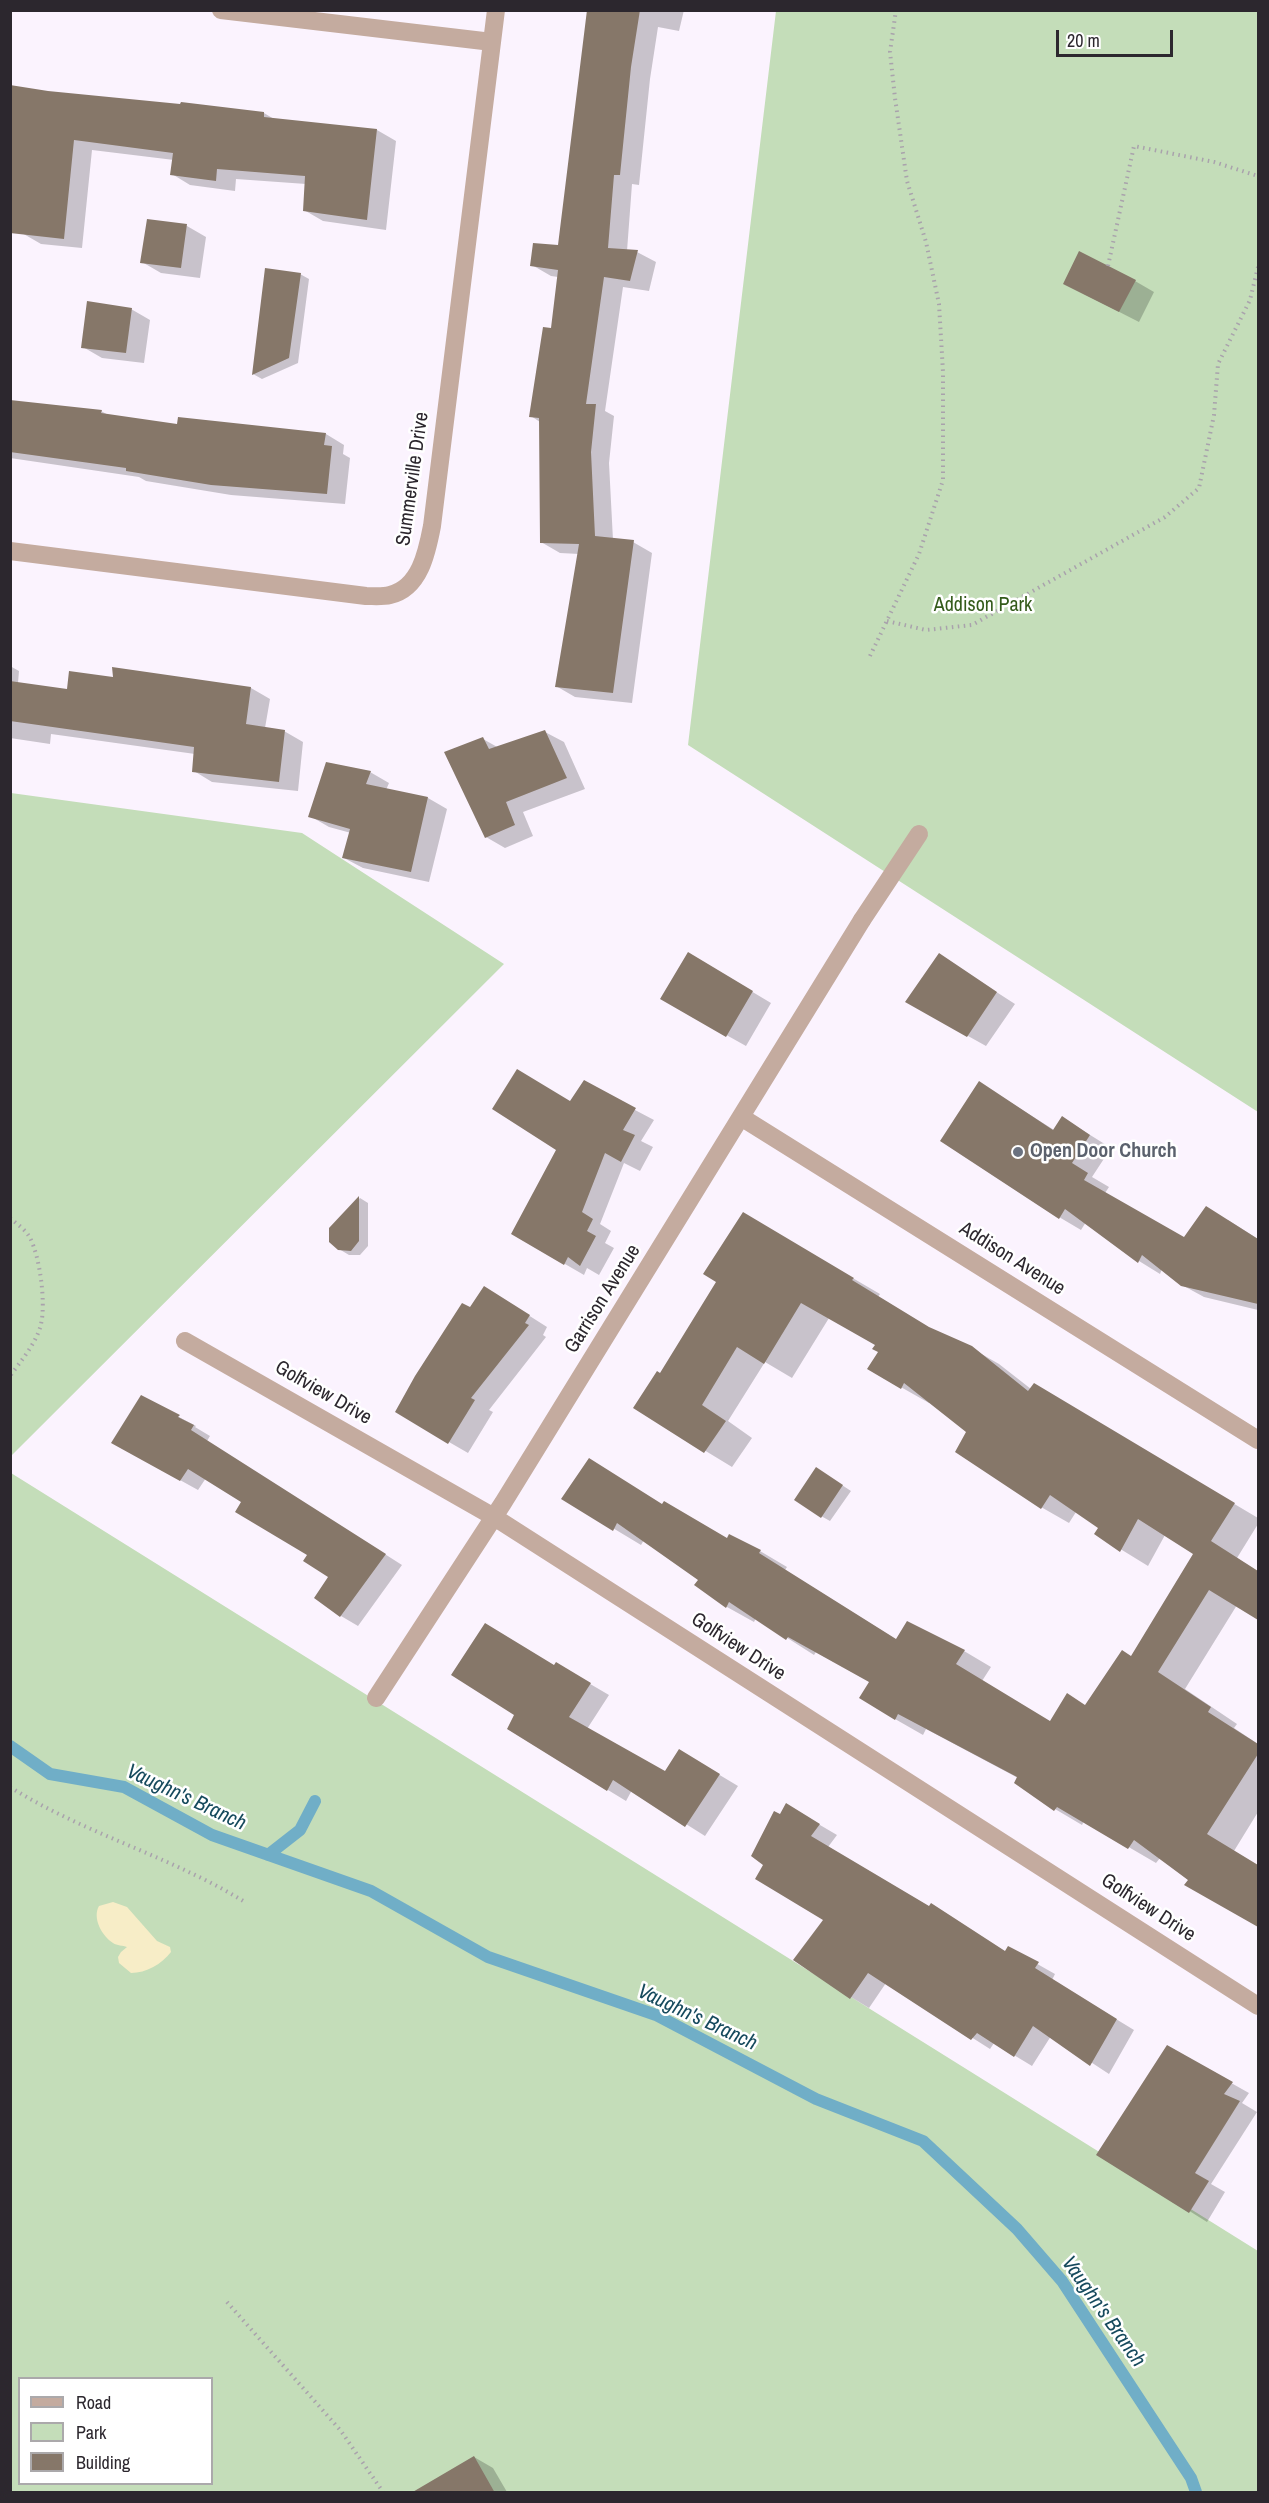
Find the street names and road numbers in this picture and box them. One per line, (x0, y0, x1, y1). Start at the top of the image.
street label: Summerville Drive (392, 411, 434, 547)
street label: Addison Avenue (955, 1217, 1069, 1301)
street label: Garrison Avenue (560, 1240, 646, 1358)
street label: Golfview Drive (270, 1356, 376, 1430)
street label: Golfview Drive (686, 1608, 790, 1686)
street label: Golfview Drive (1096, 1869, 1200, 1947)

